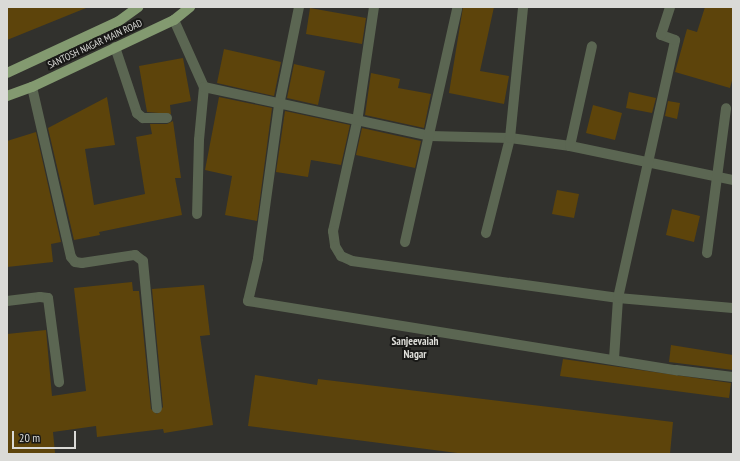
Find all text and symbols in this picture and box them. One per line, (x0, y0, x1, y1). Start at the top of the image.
street label: SANTOSH NAGAR MAIN ROAD (46, 17, 144, 71)
district label: Sanjeevaiah Nagar (392, 335, 438, 361)
scale bar (14, 423, 78, 449)
text: 20 m (19, 430, 40, 445)

